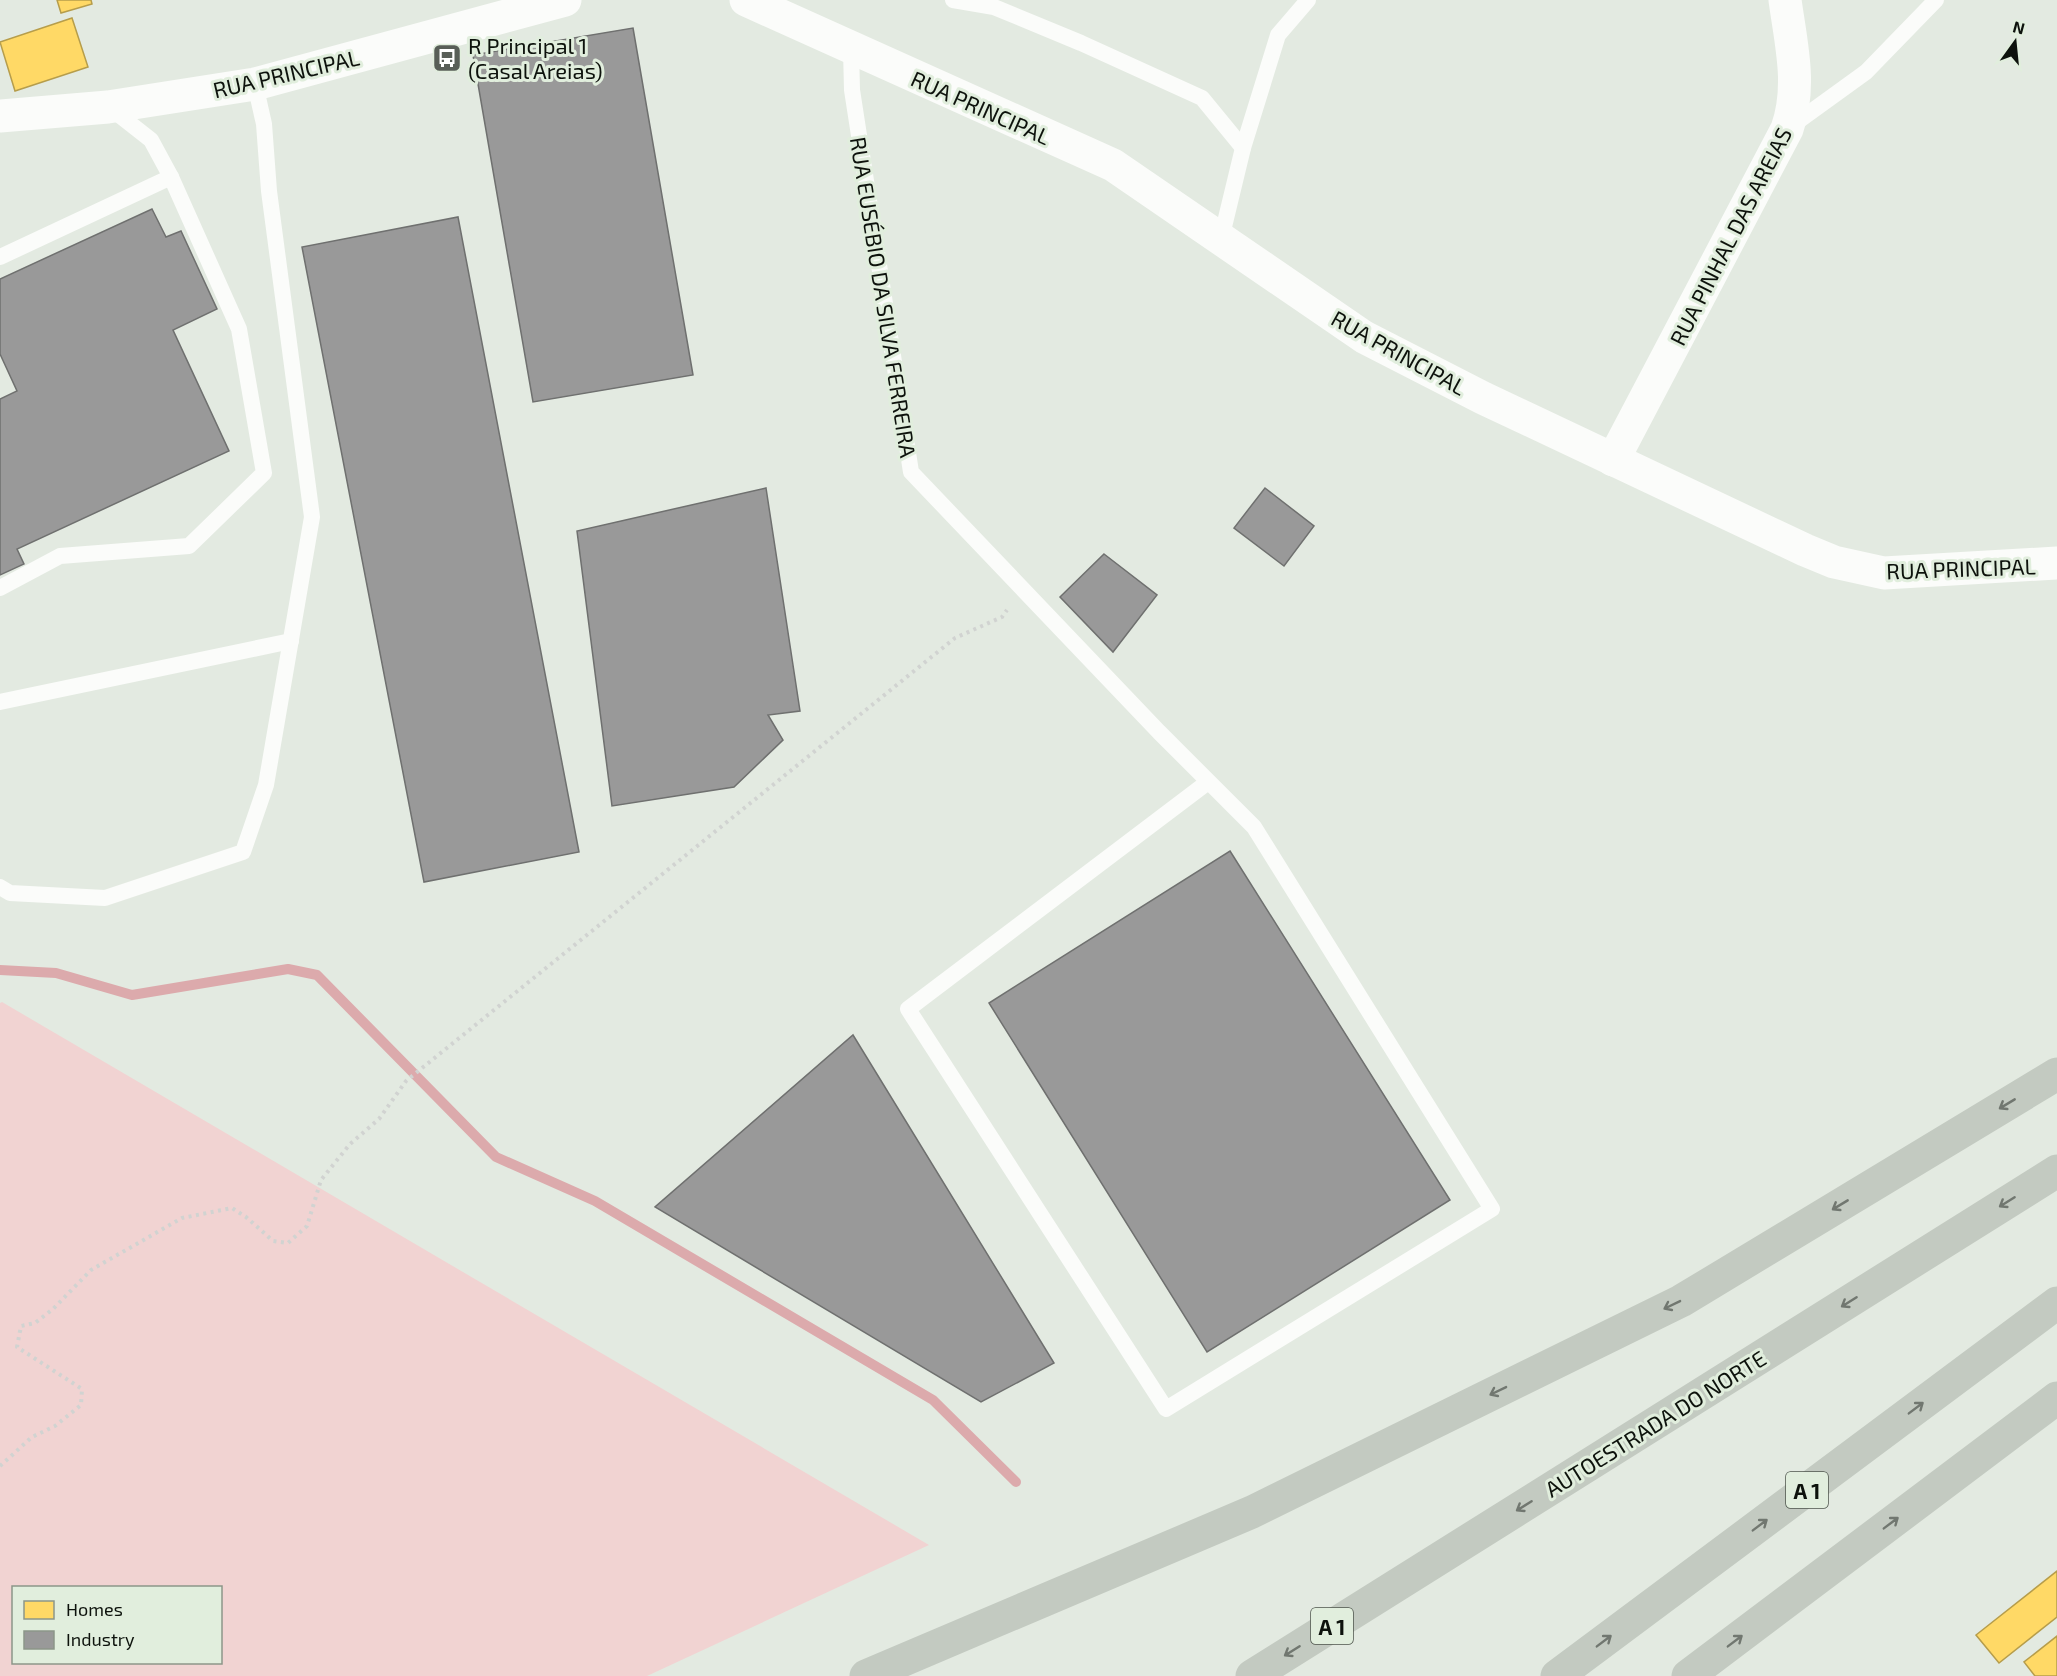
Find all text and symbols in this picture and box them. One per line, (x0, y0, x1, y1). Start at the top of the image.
north arrow (1985, 12, 2045, 72)
text: N (2011, 16, 2027, 38)
place label: R Principal 1 (Casal Areias) (468, 32, 603, 83)
bus stop icon: R Principal 1 (Casal Areias) (431, 42, 463, 74)
street label: RUA PRINCIPAL (210, 44, 362, 102)
street label: RUA PRINCIPAL (907, 65, 1055, 149)
street label: RUA PINHAL DAS AREIAS (1664, 123, 1796, 349)
street label: RUA EUSÉBIO DA SILVA FERREIRA (846, 135, 922, 460)
street label: RUA PRINCIPAL (1327, 304, 1471, 400)
street label: RUA PRINCIPAL (1886, 552, 2036, 584)
one-way arrow (1999, 1099, 2016, 1111)
one-way arrow (1999, 1196, 2016, 1209)
one-way arrow (1832, 1199, 1849, 1211)
one-way arrow (1841, 1296, 1858, 1308)
one-way arrow (1664, 1299, 1682, 1311)
street label: AUTOESTRADA DO NORTE (1540, 1344, 1770, 1502)
one-way arrow (1489, 1386, 1507, 1397)
one-way arrow (1908, 1402, 1924, 1414)
road number: A 1 (1786, 1472, 1828, 1508)
one-way arrow (1516, 1500, 1533, 1512)
one-way arrow (1882, 1517, 1898, 1530)
one-way arrow (1752, 1518, 1768, 1531)
legend (12, 1586, 222, 1664)
text: Homes (66, 1598, 123, 1620)
road number: A 1 (1311, 1608, 1353, 1644)
text: Industry (66, 1628, 135, 1650)
one-way arrow (1727, 1634, 1743, 1647)
one-way arrow (1595, 1635, 1611, 1647)
one-way arrow (1284, 1646, 1301, 1658)

